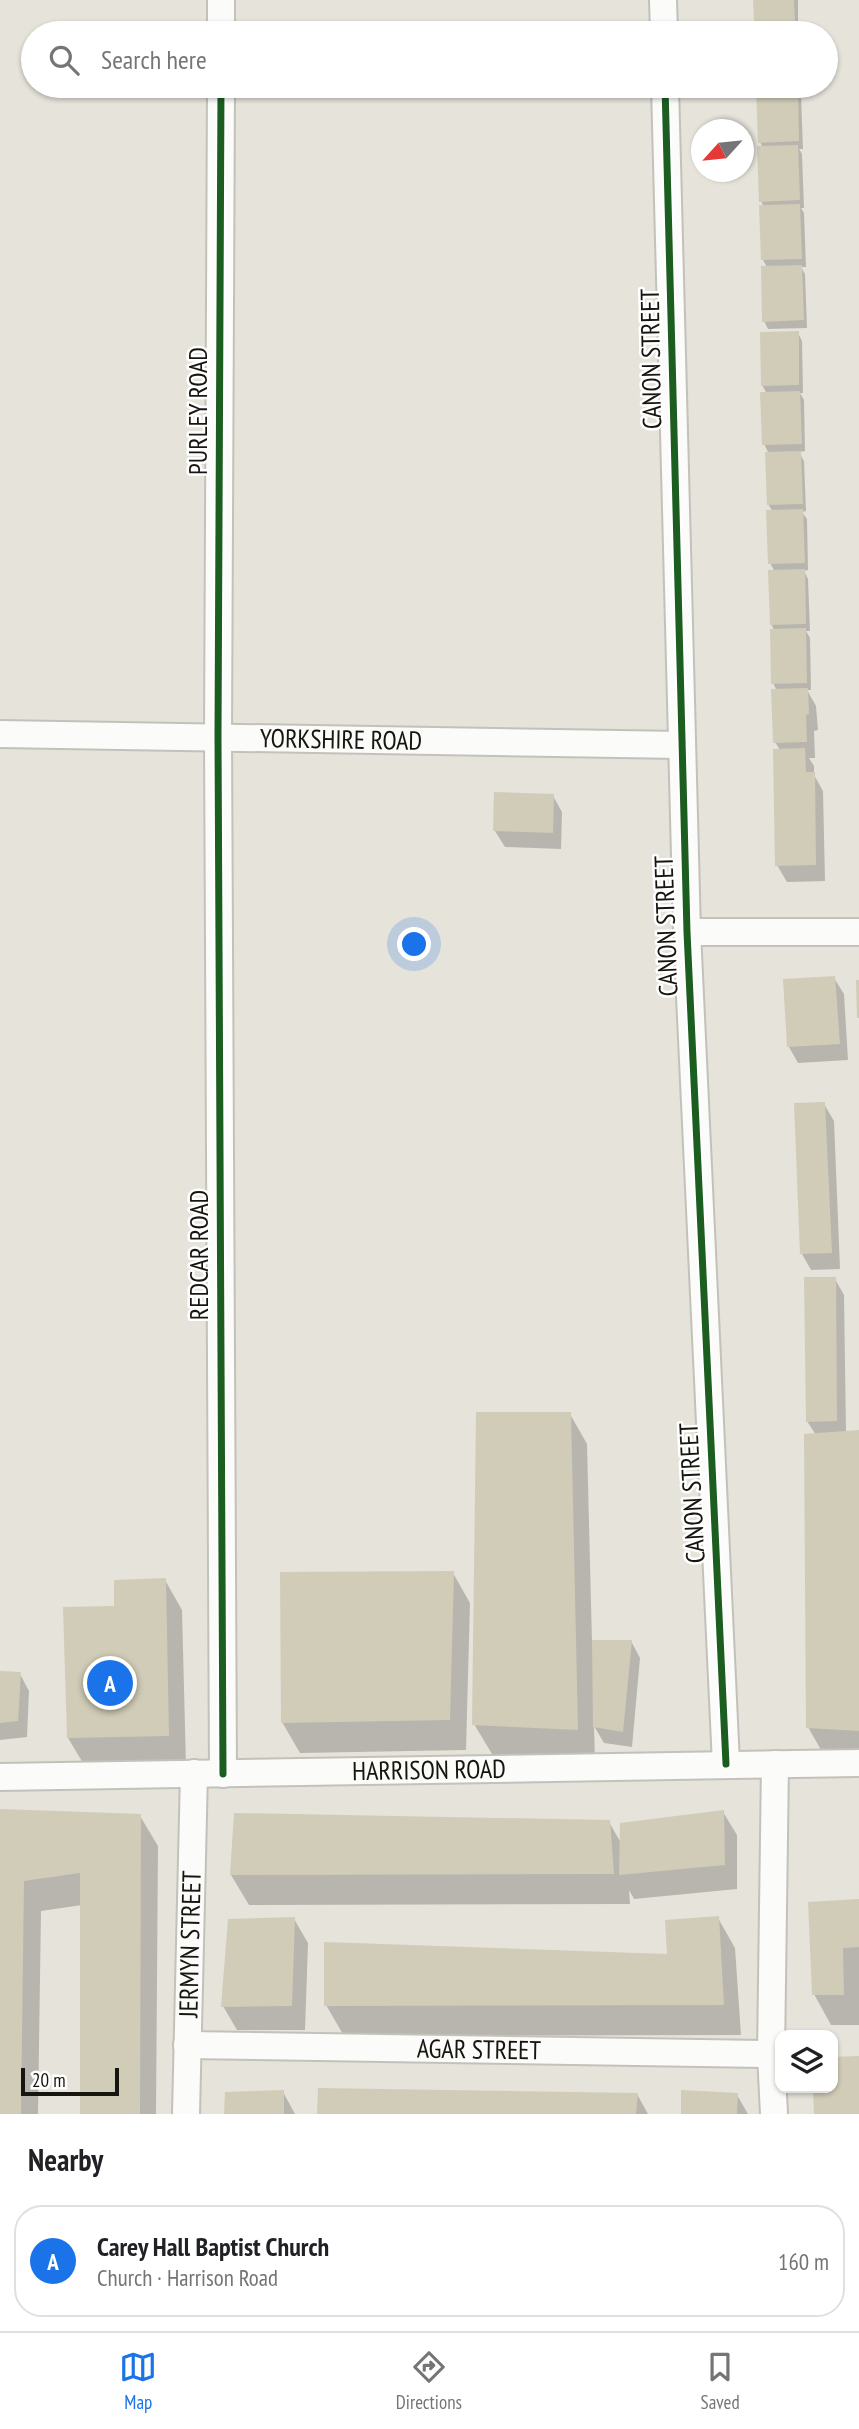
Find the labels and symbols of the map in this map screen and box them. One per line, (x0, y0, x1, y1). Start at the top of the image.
north arrow (691, 119, 754, 182)
street label: CANON STREET (633, 288, 668, 430)
street label: PURLEY ROAD (181, 347, 214, 475)
street label: YORKSHIRE ROAD (260, 721, 422, 757)
street label: CANON STREET (647, 855, 684, 997)
your location (397, 927, 431, 961)
street label: REDCAR ROAD (182, 1190, 215, 1320)
street label: CANON STREET (671, 1422, 712, 1564)
pin: A (87, 1657, 133, 1709)
street label: HARRISON ROAD (352, 1752, 506, 1787)
street label: JERMYN STREET (171, 1870, 208, 2019)
street label: AGAR STREET (417, 2032, 542, 2066)
scale bar (21, 2065, 119, 2097)

